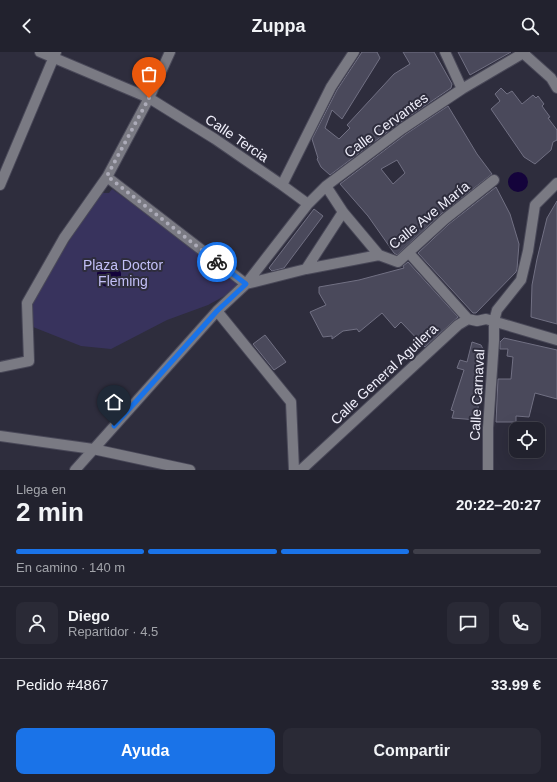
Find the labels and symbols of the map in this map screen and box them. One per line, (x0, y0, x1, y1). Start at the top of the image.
pin (132, 57, 166, 98)
street label: Calle Cervantes (341, 89, 431, 161)
street label: Calle Tercia (202, 111, 272, 165)
street label: Calle Ave María (386, 178, 472, 252)
courier (197, 242, 237, 282)
park label: Plaza Doctor Fleming (83, 257, 163, 289)
street label: Calle General Aguilera (327, 320, 441, 428)
street label: Calle Carnaval (467, 349, 487, 441)
pin (97, 385, 131, 426)

